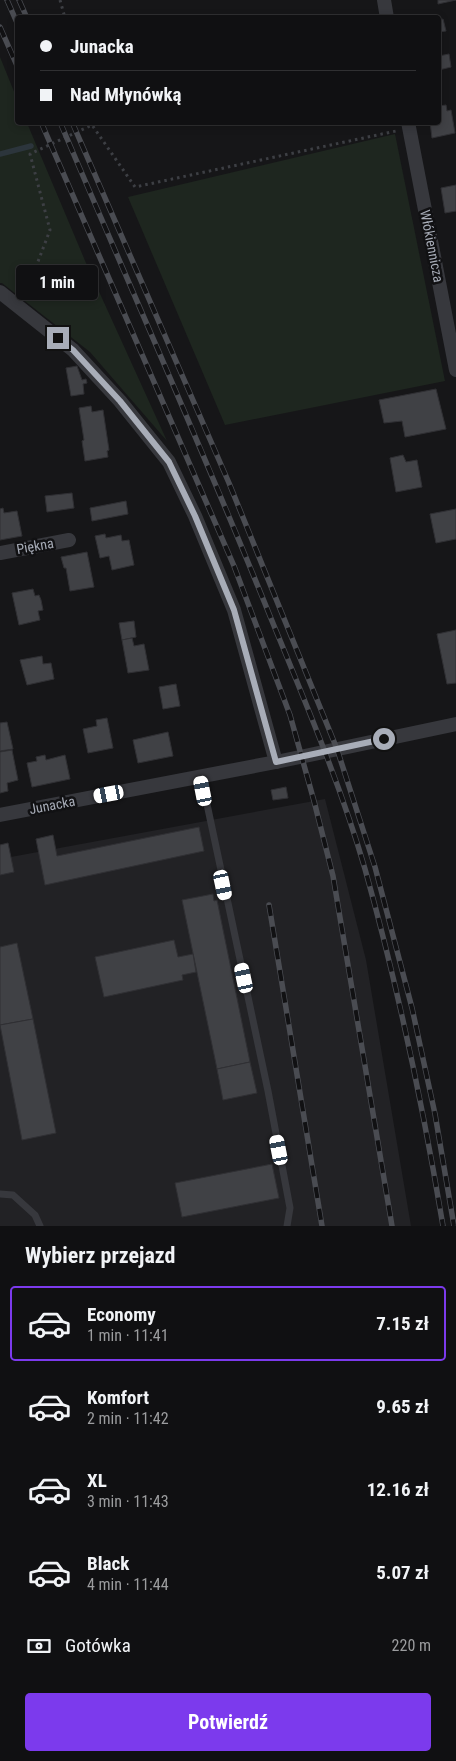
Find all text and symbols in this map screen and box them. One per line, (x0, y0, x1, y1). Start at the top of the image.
text: Junacka (70, 35, 134, 58)
text: Nad Młynówką (70, 83, 182, 106)
street label: Włókiennicza (417, 208, 447, 284)
callout: 1 min (17, 266, 99, 300)
text: 1 min (39, 273, 75, 292)
route end (47, 327, 69, 349)
street label: Piękna (15, 535, 55, 557)
route start (373, 728, 395, 750)
car (192, 775, 213, 807)
car (92, 784, 125, 804)
street label: Junacka (28, 793, 76, 817)
car (212, 869, 233, 901)
car (233, 962, 254, 994)
car (268, 1134, 289, 1166)
text: Wybierz przejazd (25, 1243, 175, 1268)
icon: car (27, 1301, 72, 1346)
text: Economy (87, 1303, 156, 1326)
text: 7.15 zł (376, 1312, 429, 1335)
text: 1 min · 11:41 (87, 1326, 169, 1345)
icon: car (27, 1384, 72, 1429)
text: Komfort (87, 1386, 149, 1409)
text: 9.65 zł (376, 1395, 429, 1418)
text: 2 min · 11:42 (87, 1409, 169, 1428)
icon: car (27, 1467, 72, 1512)
text: XL (87, 1469, 107, 1492)
text: 12.16 zł (367, 1478, 429, 1501)
text: 3 min · 11:43 (87, 1492, 169, 1511)
icon: car (27, 1550, 72, 1595)
text: Black (87, 1552, 129, 1575)
text: 5.07 zł (376, 1561, 429, 1584)
text: 4 min · 11:44 (87, 1575, 169, 1594)
icon: cash (25, 1632, 53, 1660)
text: Gotówka (65, 1634, 131, 1657)
text: 220 m (392, 1636, 431, 1655)
button: Potwierdź (25, 1693, 431, 1751)

